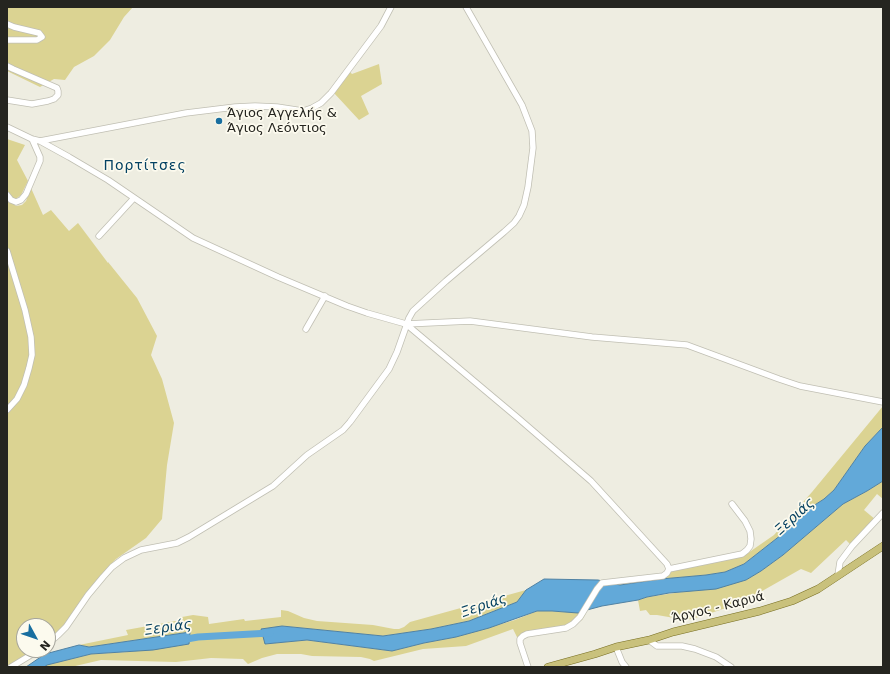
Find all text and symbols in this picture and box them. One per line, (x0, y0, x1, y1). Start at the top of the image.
place label: Άγιος Αγγελής & Άγιος Λεόντιος (227, 106, 337, 137)
marker: Άγιος Αγγελής & Άγιος Λεόντιος (214, 116, 224, 126)
district label: Πορτίτσες (103, 158, 187, 174)
water label: Ξεριάς (772, 495, 818, 539)
street label: Άργος - Καρυά (670, 589, 766, 627)
water label: Ξεριάς (459, 590, 509, 622)
water label: Ξεριάς (143, 616, 193, 640)
north arrow (16, 618, 56, 658)
text: N (37, 638, 53, 653)

